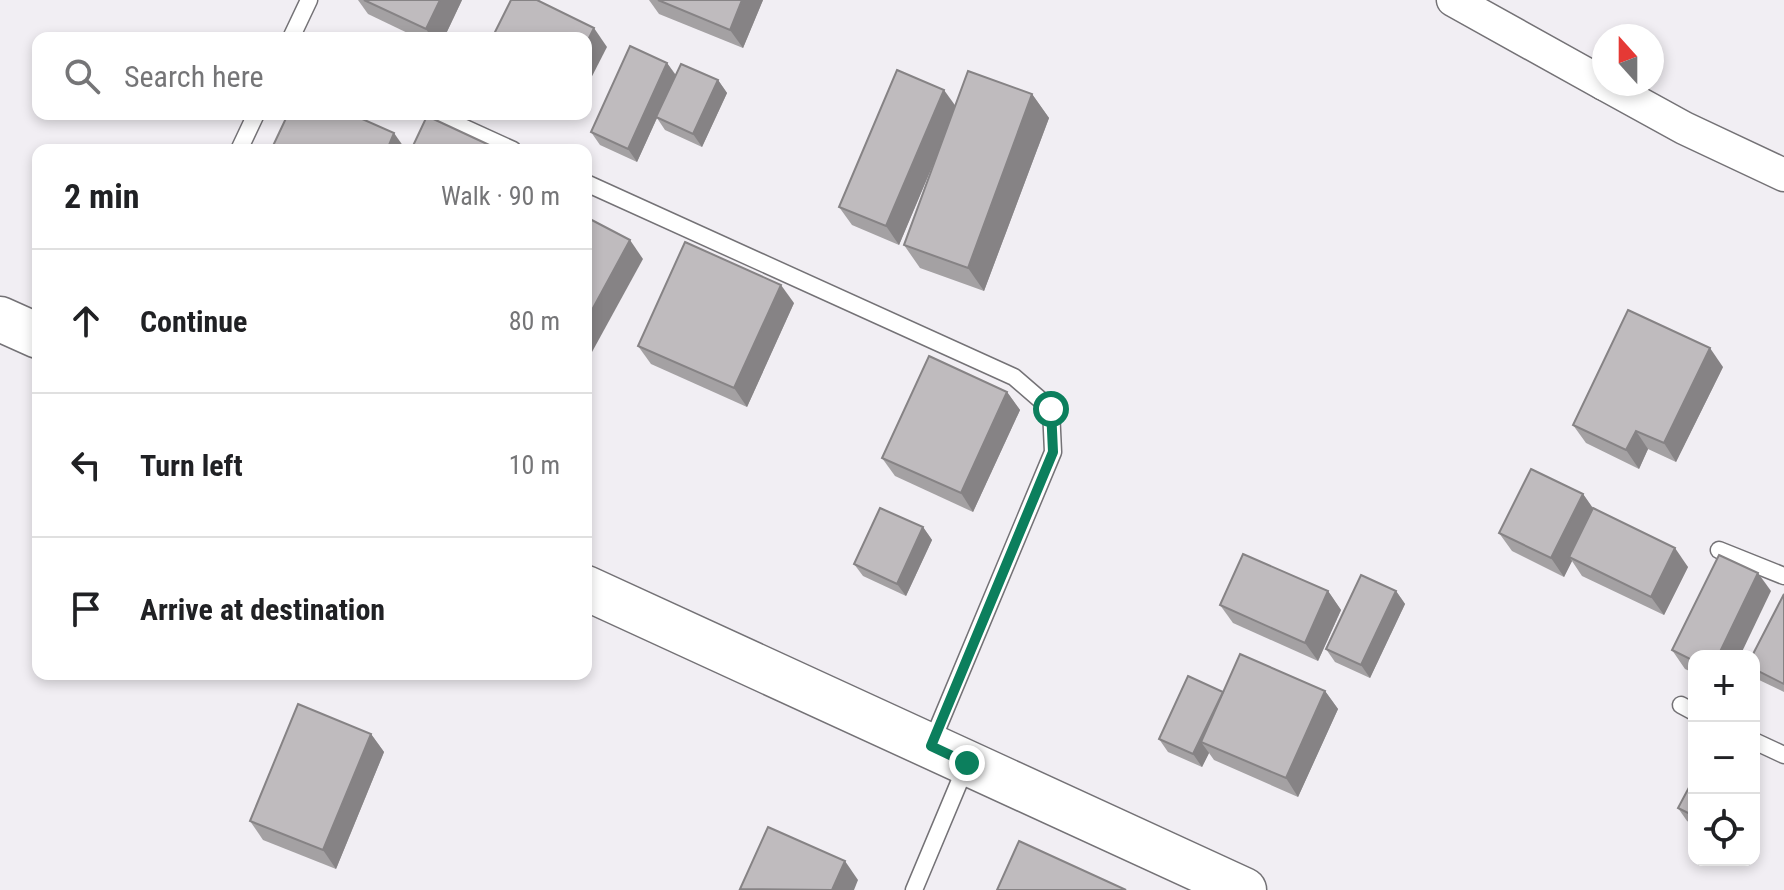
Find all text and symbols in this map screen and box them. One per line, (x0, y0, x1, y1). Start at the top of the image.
north arrow (1592, 24, 1664, 96)
search box (32, 32, 592, 120)
icon: search (60, 54, 104, 98)
text: Search here (124, 59, 264, 94)
text: 2 min (64, 176, 140, 216)
text: Walk · 90 m (441, 181, 560, 211)
icon: ahead (64, 299, 108, 343)
text: Continue (140, 304, 247, 339)
text: 80 m (509, 306, 560, 336)
route start (1033, 391, 1069, 427)
icon: left (64, 443, 108, 487)
text: Turn left (140, 448, 243, 483)
text: 10 m (509, 450, 560, 480)
icon: arrive (64, 587, 108, 631)
text: Arrive at destination (140, 592, 385, 627)
map controls (1688, 650, 1760, 866)
button: + (1688, 650, 1760, 722)
button: − (1688, 722, 1760, 794)
route end (949, 745, 985, 781)
button: locate (1688, 794, 1760, 866)

